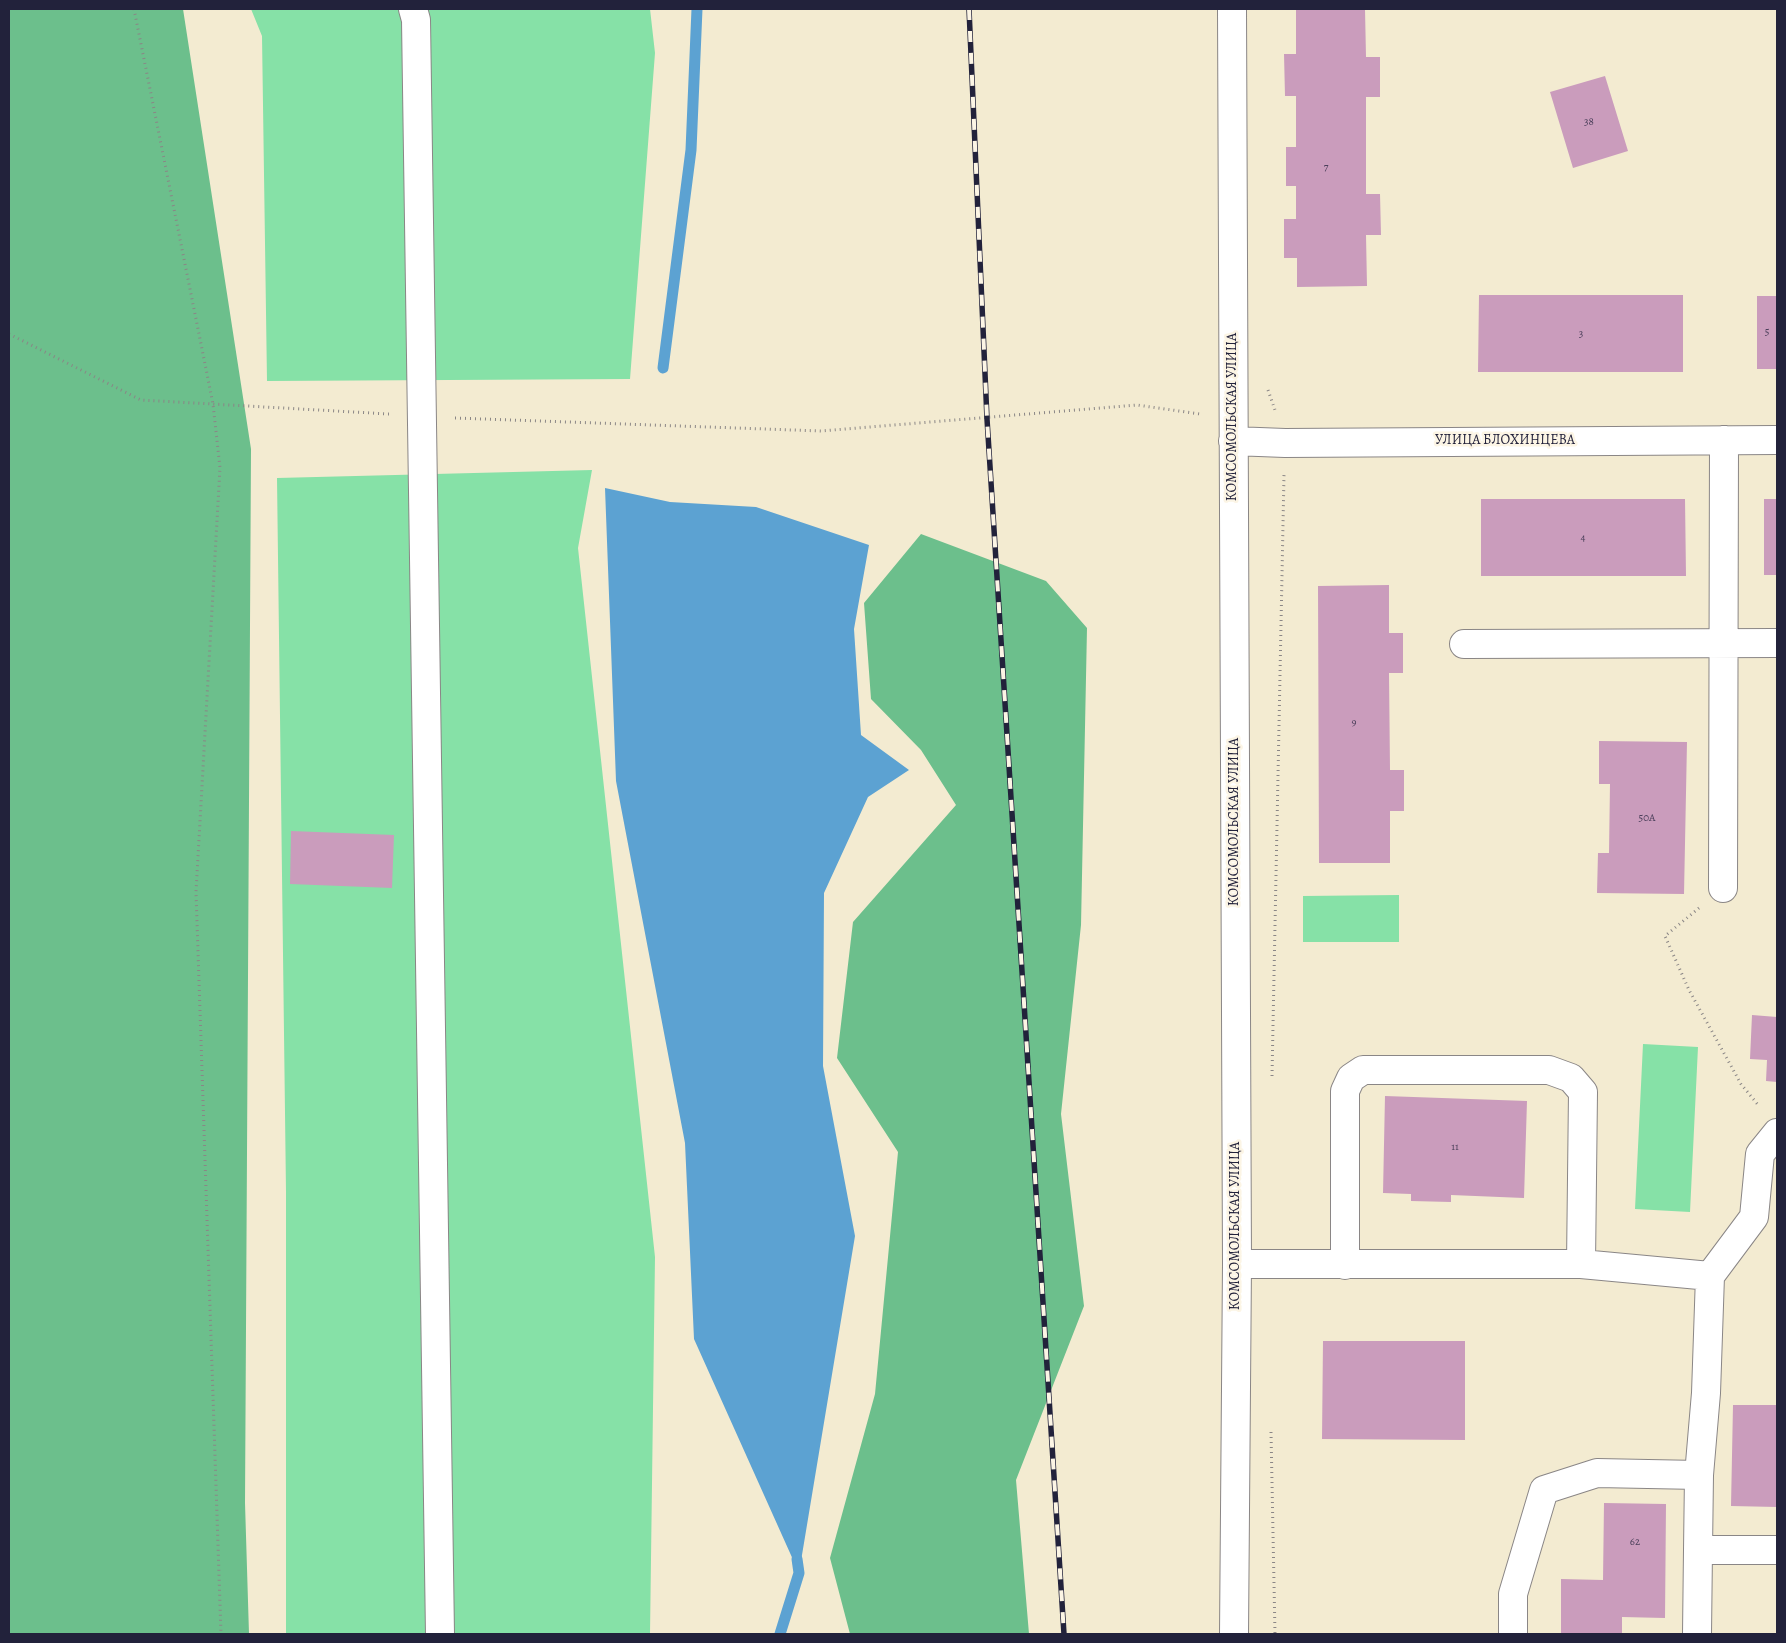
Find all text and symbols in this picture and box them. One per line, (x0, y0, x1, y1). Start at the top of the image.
house number: 38 (1584, 115, 1594, 129)
house number: 7 (1324, 160, 1328, 174)
house number: 5 (1765, 325, 1769, 339)
house number: 3 (1579, 327, 1583, 341)
street label: КОМСОМОЛЬСКАЯ УЛИЦА (1225, 333, 1241, 501)
street label: УЛИЦА БЛОХИНЦЕВА (1435, 433, 1575, 449)
house number: 4 (1581, 531, 1585, 545)
house number: 9 (1351, 715, 1357, 729)
street label: КОМСОМОЛЬСКАЯ УЛИЦА (1227, 738, 1243, 906)
house number: 50А (1638, 811, 1656, 825)
house number: 11 (1451, 1140, 1459, 1154)
street label: КОМСОМОЛЬСКАЯ УЛИЦА (1228, 1142, 1244, 1310)
house number: 62 (1630, 1535, 1640, 1549)

